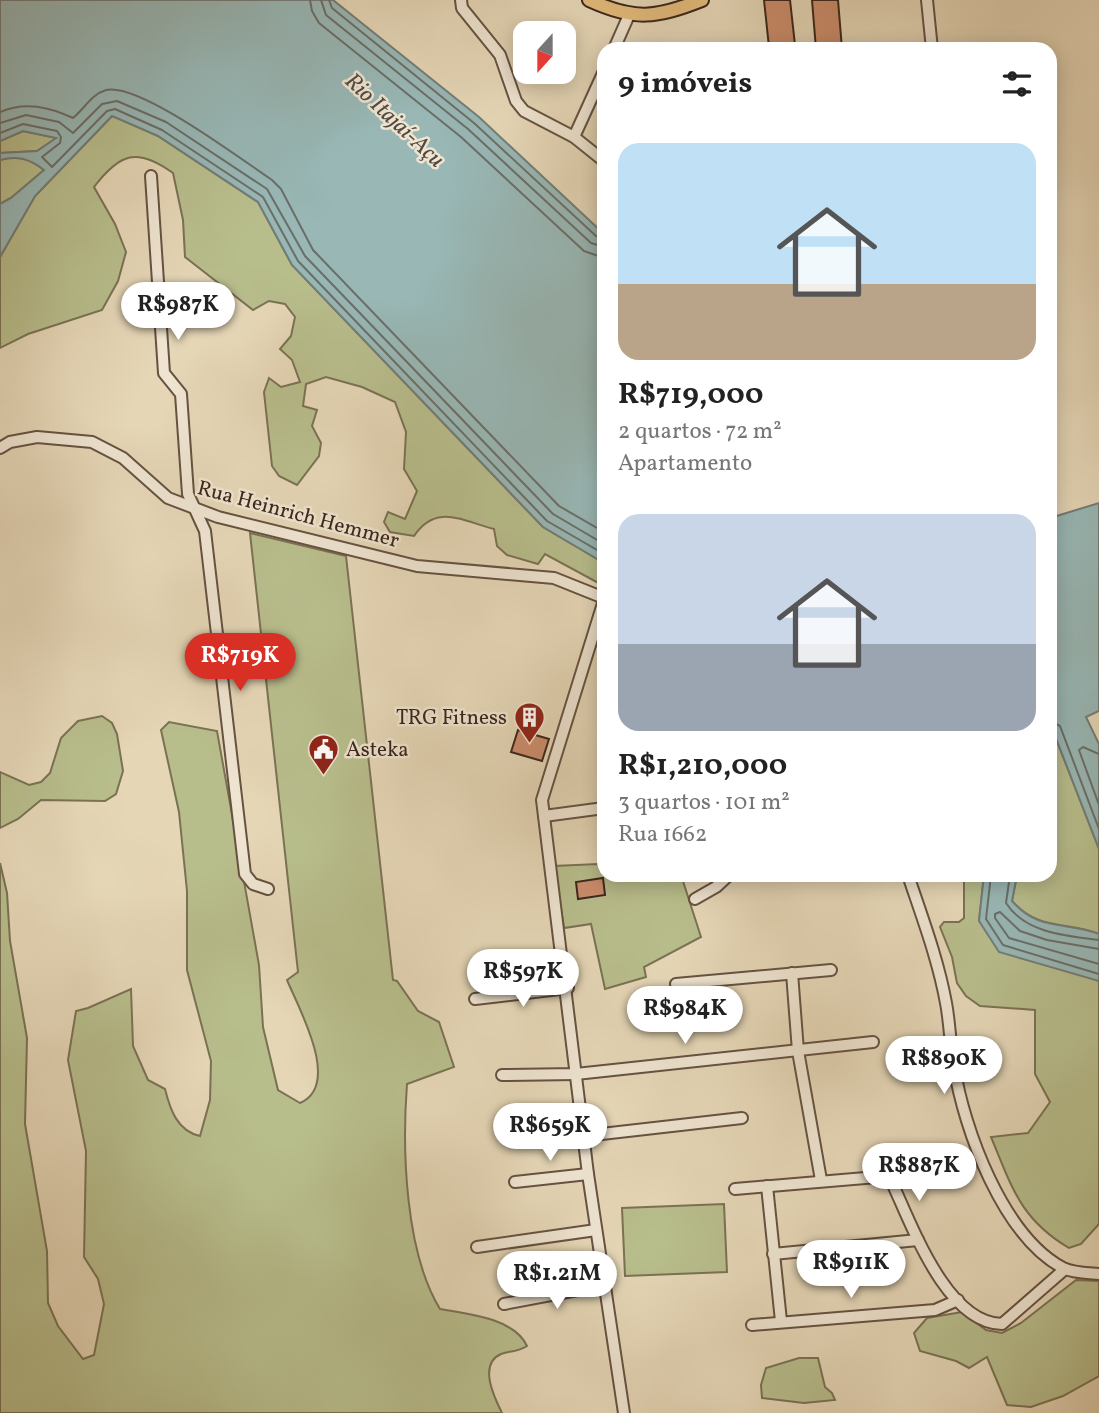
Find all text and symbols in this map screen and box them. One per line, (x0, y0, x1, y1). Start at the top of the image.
north arrow (513, 21, 576, 84)
map controls (513, 21, 576, 84)
text: 9 imóveis (618, 63, 752, 105)
icon: filters (998, 65, 1036, 103)
water label: Rio Itajaí-Açu (337, 66, 451, 176)
icon: home (764, 189, 890, 315)
pin: R$987K (121, 282, 235, 342)
text: R$987K (137, 289, 219, 321)
text: R$719,000 (618, 374, 763, 416)
text: 2 quartos · 72 m² (618, 416, 782, 448)
text: Apartamento (618, 448, 752, 480)
street label: Rua Heinrich Hemmer (194, 474, 402, 556)
icon: home (764, 560, 890, 686)
pin: R$719K (183, 634, 297, 693)
text: R$719K (201, 640, 279, 672)
building icon: TRG Fitness (513, 701, 547, 745)
place label: TRG Fitness (396, 704, 507, 733)
public building icon: Asteka (306, 733, 340, 777)
place label: Asteka (346, 736, 409, 765)
text: R$1,210,000 (618, 745, 787, 787)
text: 3 quartos · 101 m² (618, 787, 790, 819)
text: Rua 1662 (618, 819, 707, 851)
pin: R$597K (466, 950, 580, 1009)
text: R$597K (483, 956, 563, 988)
pin: R$984K (628, 986, 742, 1046)
text: R$984K (643, 993, 727, 1025)
pin: R$890K (887, 1036, 1001, 1096)
text: R$890K (901, 1043, 987, 1075)
pin: R$659K (493, 1104, 607, 1163)
text: R$659K (509, 1110, 591, 1142)
pin: R$887K (862, 1144, 976, 1203)
text: R$887K (878, 1150, 960, 1182)
pin: R$911K (794, 1240, 908, 1300)
text: R$911K (813, 1247, 889, 1279)
pin: R$1.21M (492, 1252, 622, 1311)
text: R$1.21M (513, 1258, 601, 1290)

